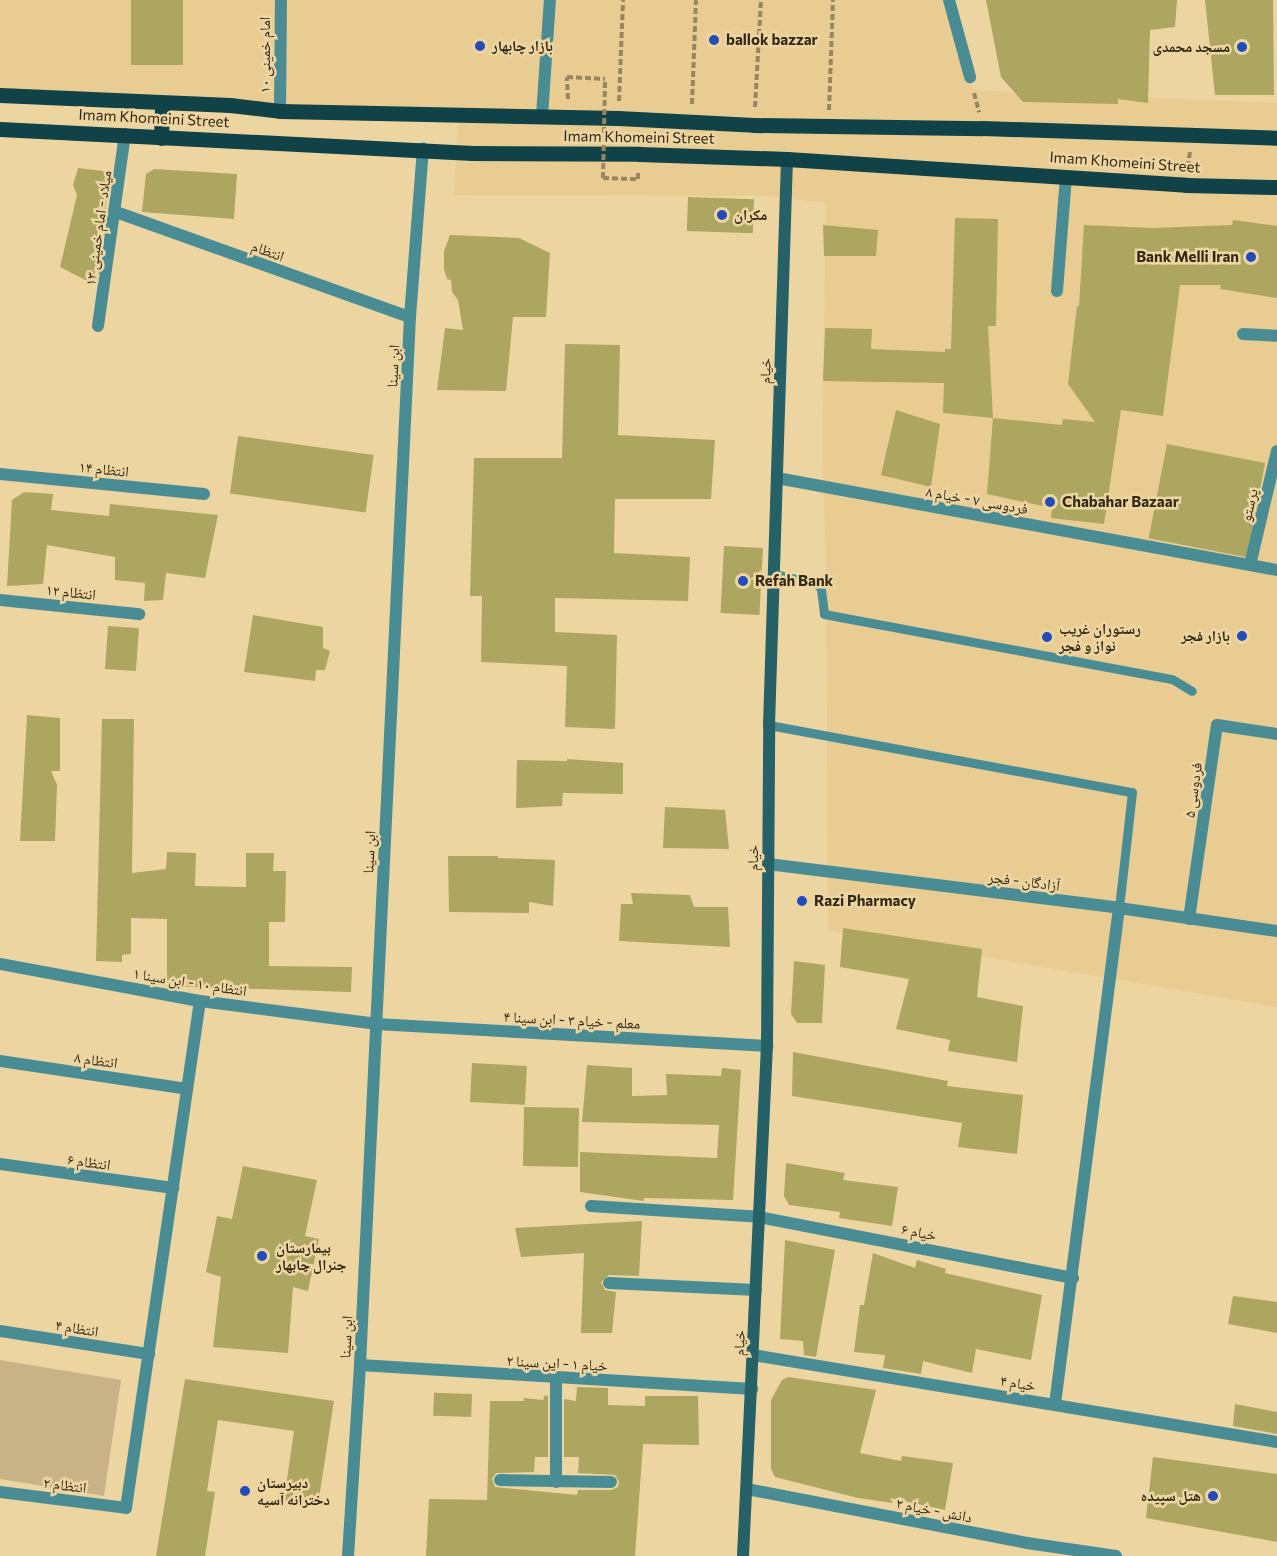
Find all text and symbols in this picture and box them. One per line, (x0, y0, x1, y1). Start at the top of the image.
street label: امام خمینی ۱۰ (256, 17, 274, 93)
place label: ballok bazzar (726, 31, 818, 49)
marker: ballok bazzar (707, 33, 721, 47)
place label: بازار چابهار (492, 37, 553, 55)
place label: مسجد محمدی (1152, 38, 1230, 56)
marker: بازار چابهار (473, 39, 487, 53)
marker: مسجد محمدی (1235, 40, 1249, 54)
street label: Imam Khomeini Street (78, 105, 230, 131)
street label: Imam Khomeini Street (563, 127, 715, 147)
street label: Imam Khomeini Street (1049, 148, 1201, 176)
street label: میلاد - امام خمینی ۱۳ (81, 169, 115, 287)
place label: مکران (734, 206, 767, 224)
marker: مکران (715, 208, 729, 222)
street label: انتظام (249, 237, 287, 265)
place label: Bank Melli Iran (1136, 248, 1239, 266)
marker: Bank Melli Iran (1244, 250, 1258, 264)
street label: ابن سینا (383, 344, 403, 388)
street label: خیام (756, 358, 774, 384)
street label: انتظام ۱۴ (78, 457, 130, 481)
street label: فردوسی ۷ - خیام ۸ (925, 482, 1029, 518)
street label: پرستو (1236, 487, 1262, 523)
place label: Chabahar Bazaar (1062, 493, 1179, 511)
marker: Chabahar Bazaar (1043, 495, 1057, 509)
place label: Refah Bank (755, 572, 833, 590)
marker: Refah Bank (736, 574, 750, 588)
street label: انتظام ۱۲ (45, 580, 97, 604)
place label: رستوران غریب نواز و فجر (1059, 619, 1141, 654)
place label: بازار فجر (1181, 627, 1230, 645)
marker: بازار فجر (1235, 629, 1249, 643)
marker: رستوران غریب نواز و فجر (1040, 630, 1054, 644)
street label: فردوسی ۵ (1180, 761, 1206, 819)
street label: ابن سینا (359, 830, 379, 874)
street label: خیام (744, 845, 762, 871)
street label: آزادگان - فجر (987, 868, 1061, 894)
place label: Razi Pharmacy (814, 892, 916, 910)
marker: Razi Pharmacy (795, 894, 809, 908)
street label: انتظام ۱۰ - ابن سینا ۱ (132, 964, 248, 1000)
street label: معلم - خیام ۳ - ابن سینا ۴ (503, 1007, 641, 1033)
street label: انتظام ۸ (73, 1048, 119, 1072)
street label: انتظام ۶ (66, 1150, 112, 1174)
street label: خیام ۶ (900, 1220, 938, 1244)
place label: بیمارستان جنرال چابهار (276, 1238, 346, 1273)
marker: بیمارستان جنرال چابهار (253, 1247, 271, 1265)
street label: ابن سینا (336, 1315, 356, 1359)
street label: انتظام ۴ (54, 1316, 100, 1340)
street label: خیام (730, 1330, 748, 1356)
street label: خیام ۱ - این سینا ۲ (506, 1351, 608, 1375)
street label: خیام ۴ (999, 1371, 1037, 1395)
street label: انتظام ۲ (42, 1473, 88, 1497)
place label: دبیرستان دخترانه آسیه (257, 1473, 330, 1508)
marker: دبیرستان دخترانه آسیه (238, 1484, 252, 1498)
place label: هتل سپیده (1141, 1487, 1201, 1505)
marker: هتل سپیده (1206, 1489, 1220, 1503)
street label: دانش - خیام ۲ (895, 1494, 973, 1526)

